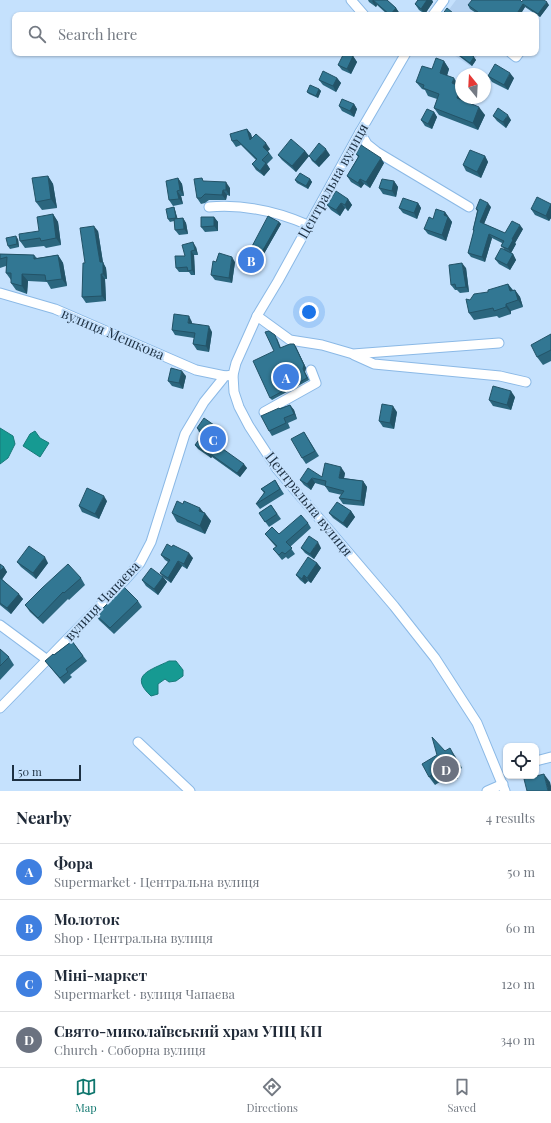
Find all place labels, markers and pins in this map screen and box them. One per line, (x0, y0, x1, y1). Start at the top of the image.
pin: B (238, 245, 264, 275)
pin: A (273, 362, 299, 392)
pin: C (200, 424, 226, 454)
pin: D (433, 754, 459, 784)

